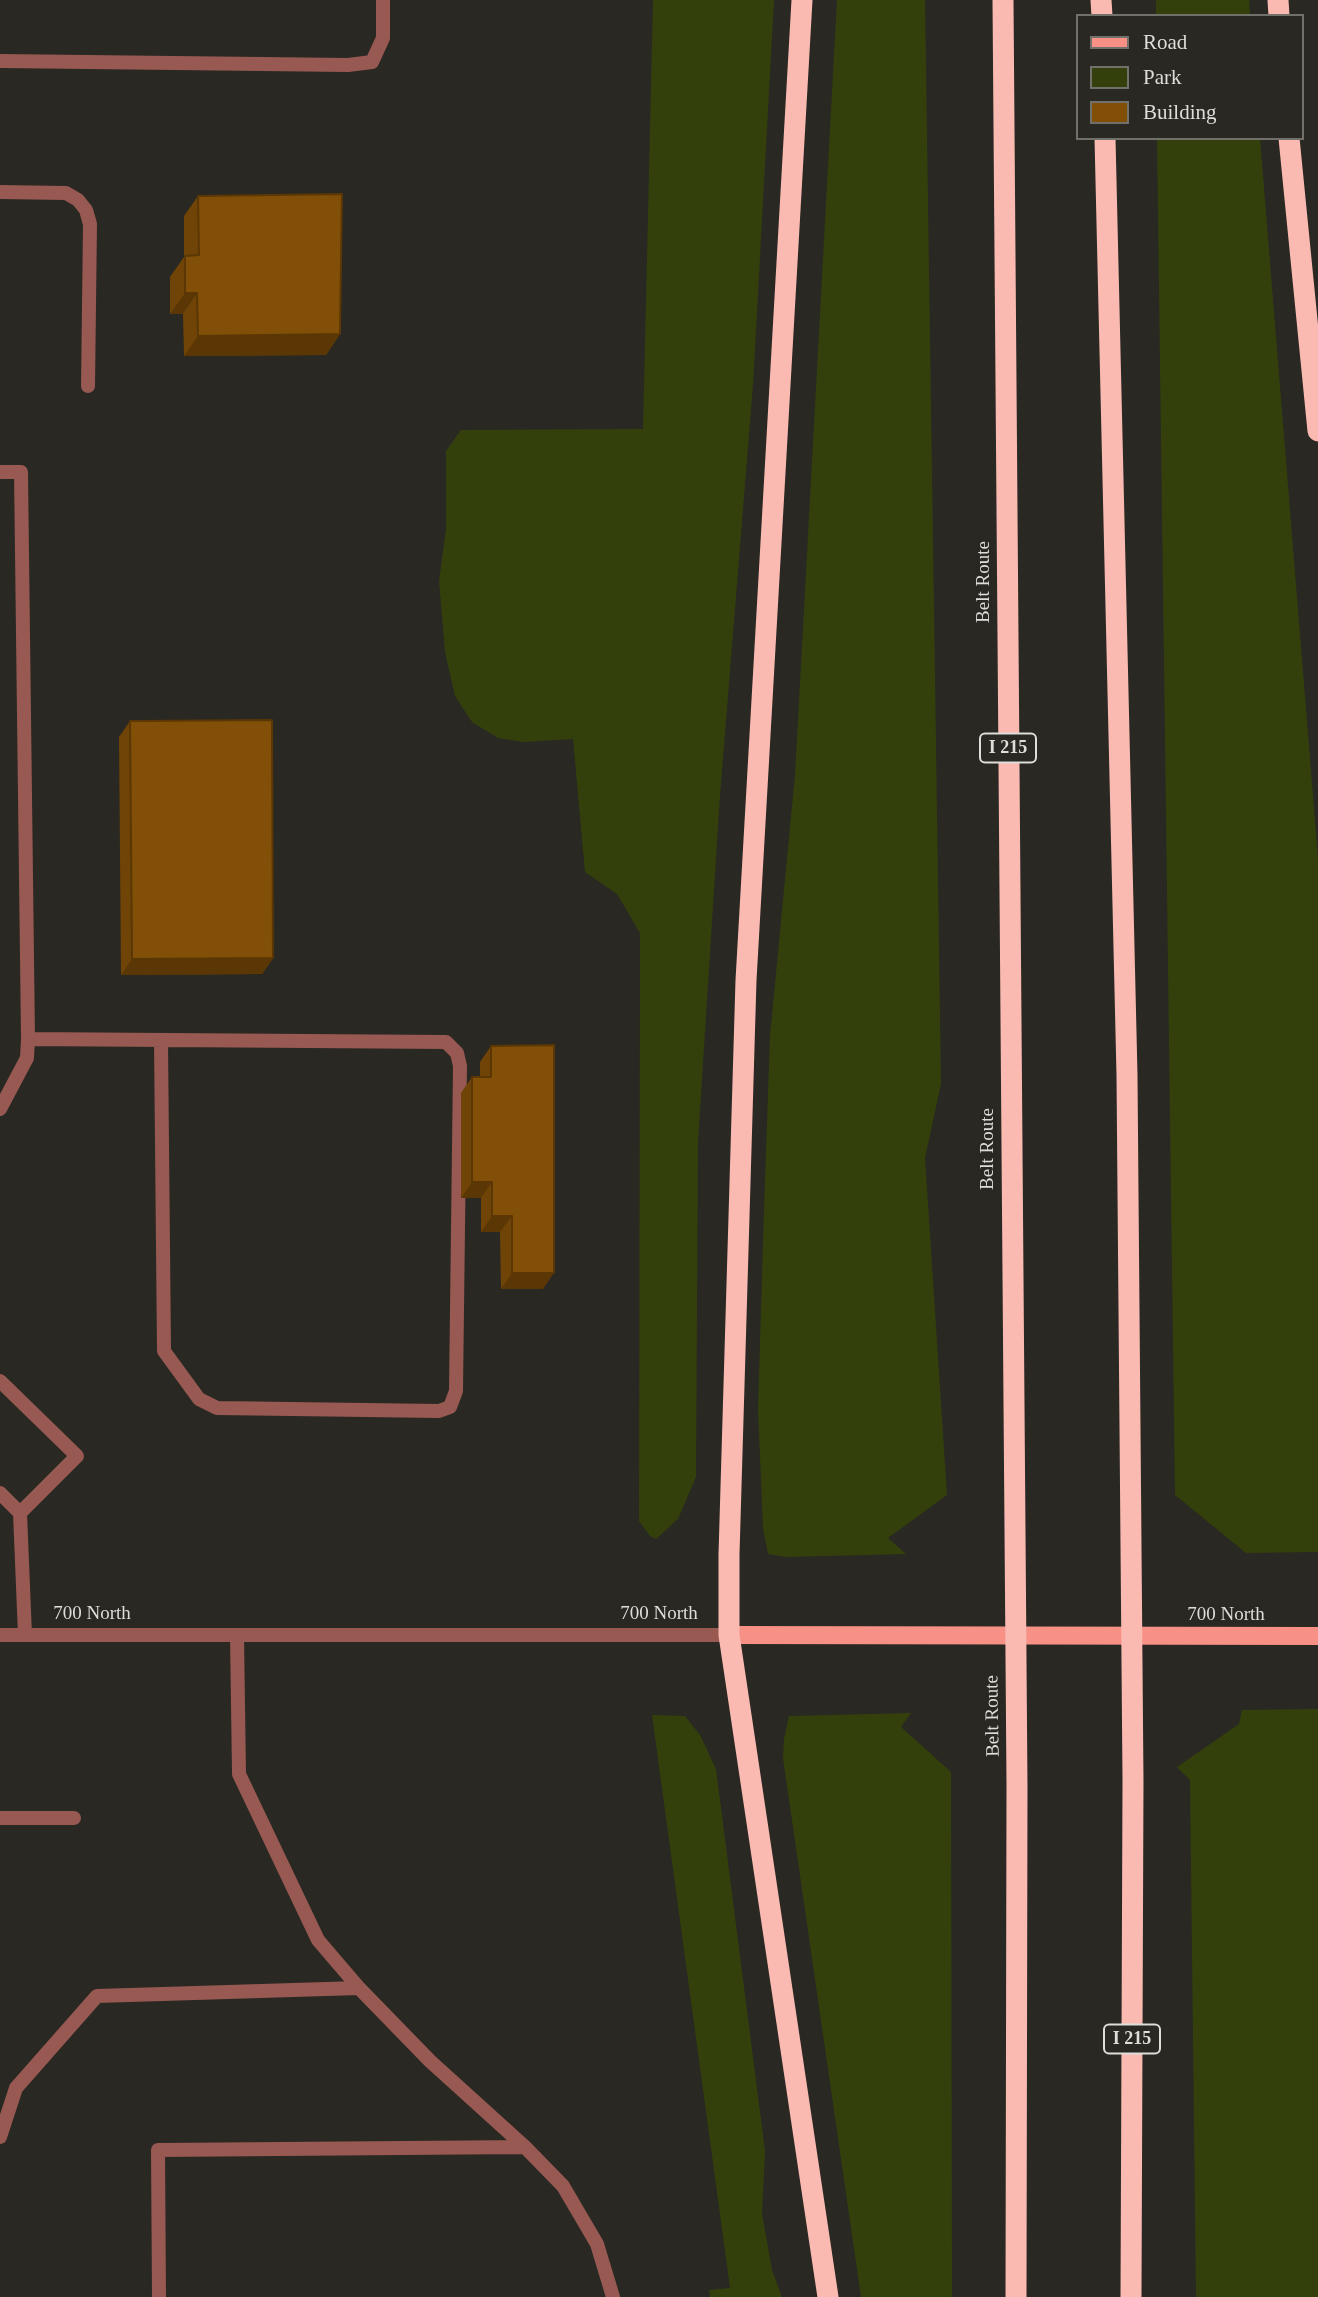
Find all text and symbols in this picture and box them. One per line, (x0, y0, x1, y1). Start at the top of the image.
legend (1076, 14, 1304, 140)
text: Road (1143, 30, 1187, 54)
text: Park (1143, 65, 1182, 89)
text: Building (1143, 100, 1217, 124)
street label: Belt Route (973, 541, 995, 623)
road number: I 215 (980, 734, 1036, 762)
street label: Belt Route (977, 1108, 999, 1190)
street label: 700 North (53, 1603, 131, 1625)
street label: 700 North (620, 1603, 698, 1625)
street label: 700 North (1187, 1604, 1265, 1626)
street label: Belt Route (981, 1675, 1005, 1757)
road number: I 215 (1104, 2024, 1160, 2054)

